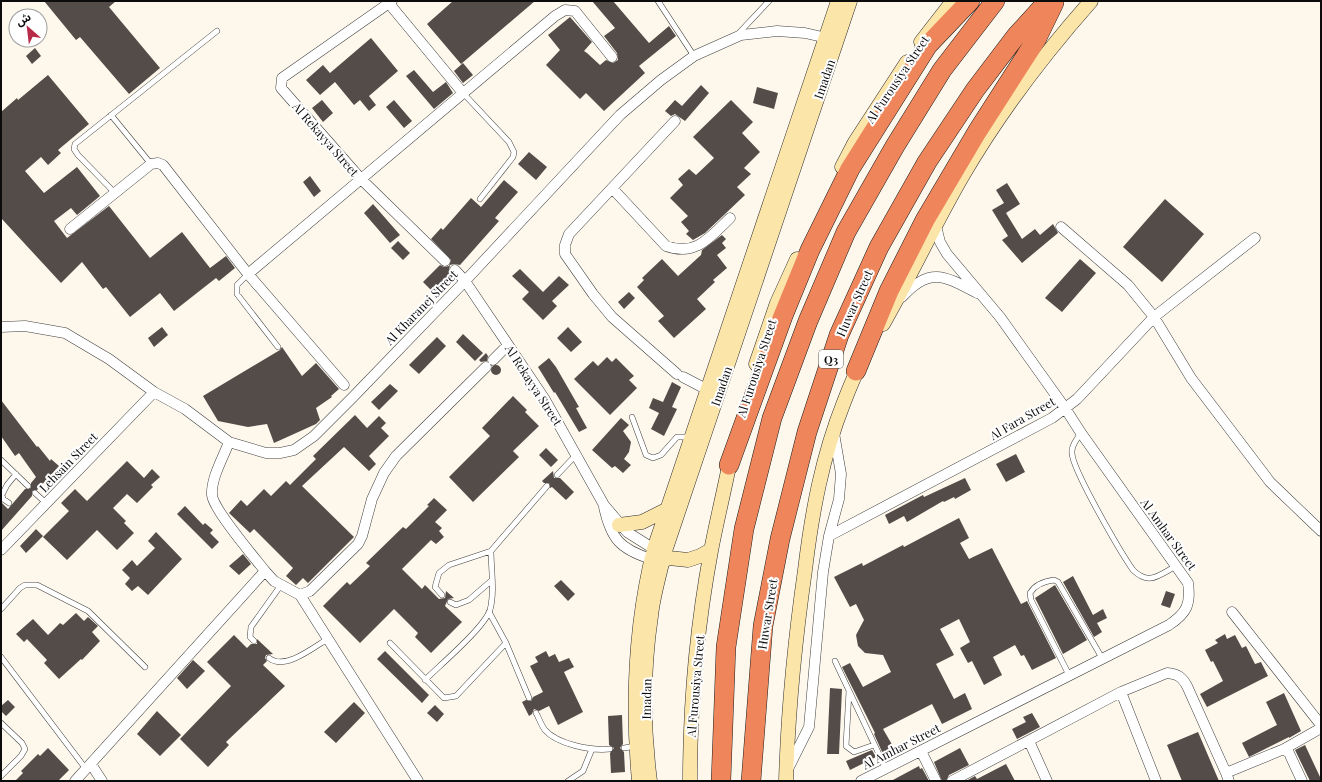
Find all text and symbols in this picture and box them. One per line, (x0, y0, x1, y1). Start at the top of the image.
north arrow (8, 8, 48, 48)
text: ش (13, 9, 33, 29)
street label: Al Furousiya Street (861, 31, 933, 127)
street label: Imadan (810, 57, 838, 101)
street label: Al Rekayya Street (289, 98, 363, 180)
street label: Al Kharanej Street (381, 266, 461, 348)
street label: Huwar Street (832, 266, 876, 339)
street label: Al Furousiya Street (732, 316, 780, 420)
street label: Al Rekayya Street (501, 341, 567, 429)
road number: Q3 (819, 350, 843, 368)
street label: Imadan (707, 364, 735, 408)
street label: Al Fara Street (986, 392, 1058, 444)
street label: Lehsain Street (35, 428, 101, 495)
street label: Al Amhar Street (1137, 494, 1201, 574)
street label: Huwar Street (754, 577, 781, 650)
street label: Al Furousiya Street (682, 634, 707, 739)
street label: Imadan (638, 678, 654, 720)
street label: Al Amhar Street (859, 719, 943, 773)

